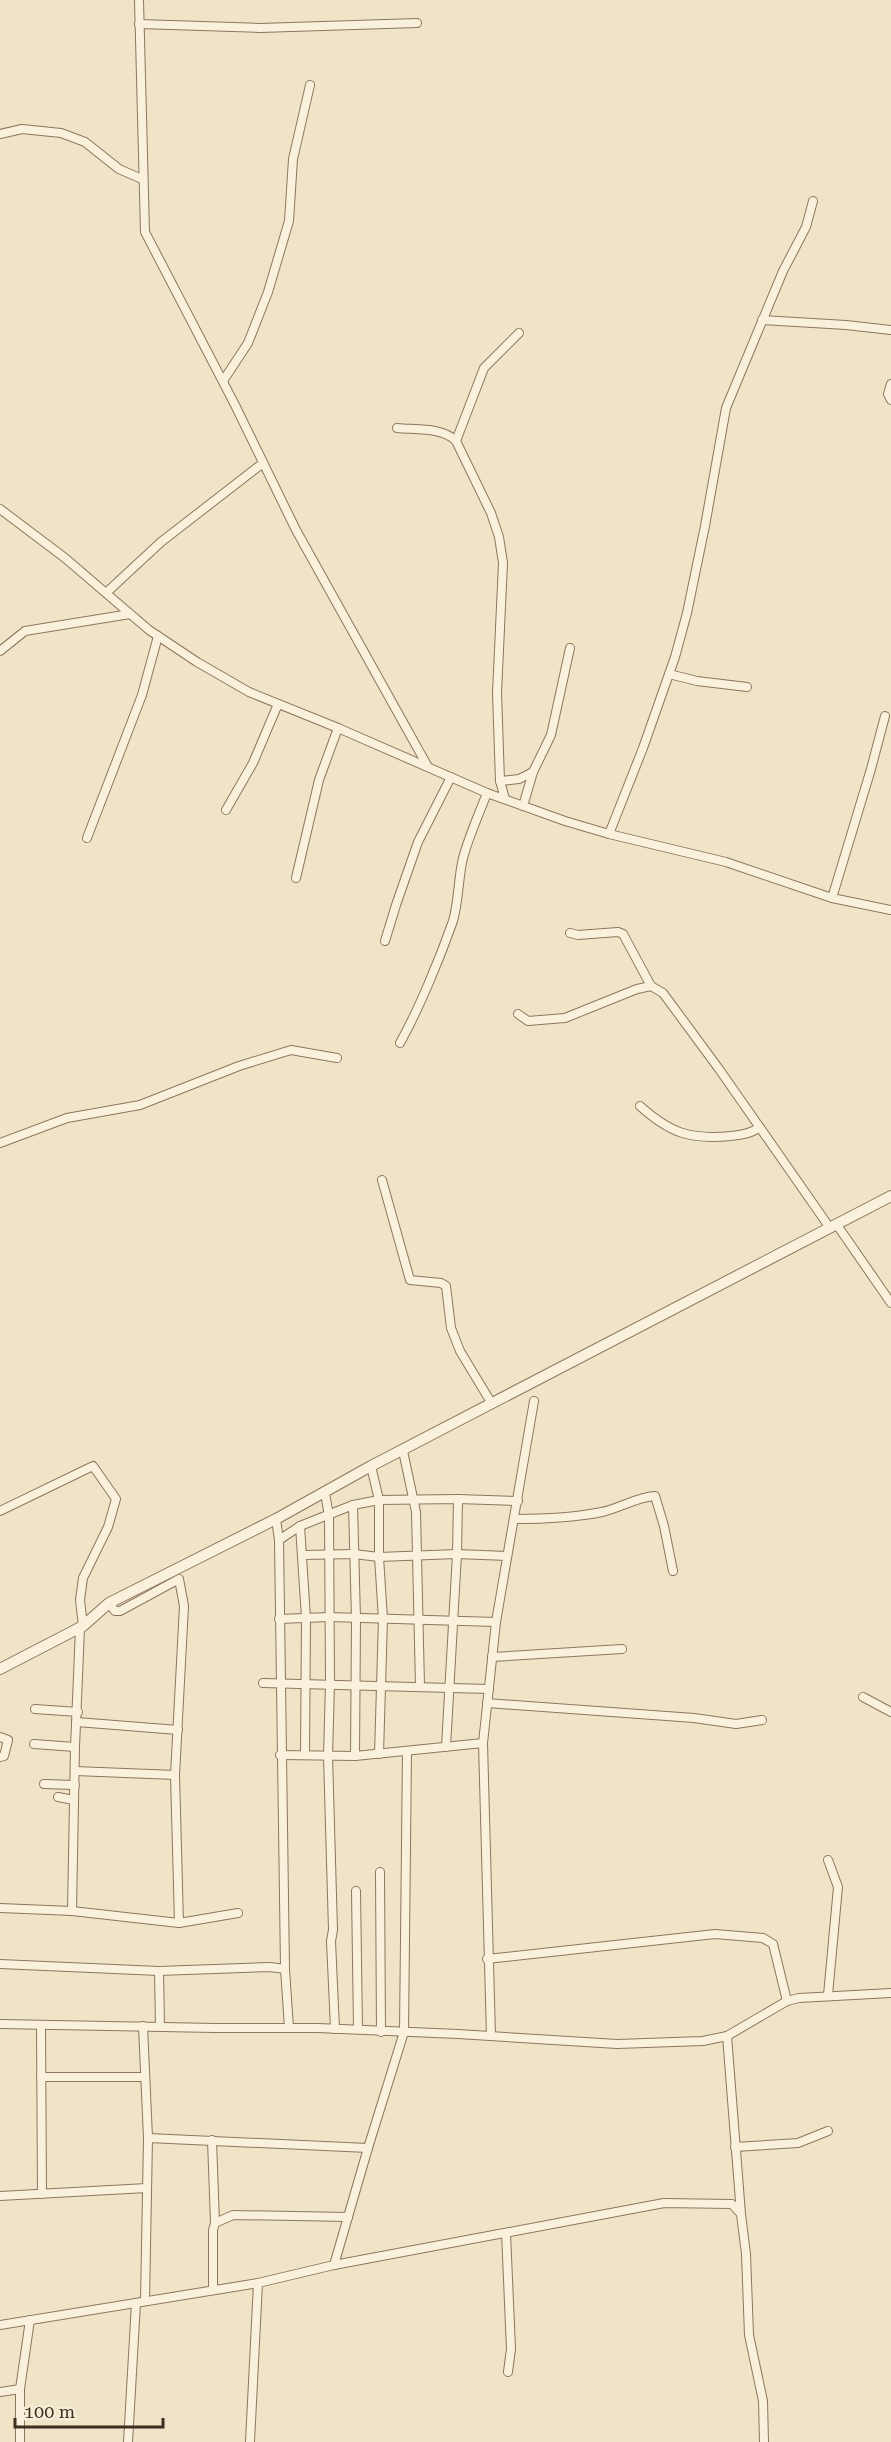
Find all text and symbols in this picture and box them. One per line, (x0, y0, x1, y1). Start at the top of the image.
scale bar (15, 2391, 164, 2429)
text: 100 m (24, 2401, 75, 2422)

